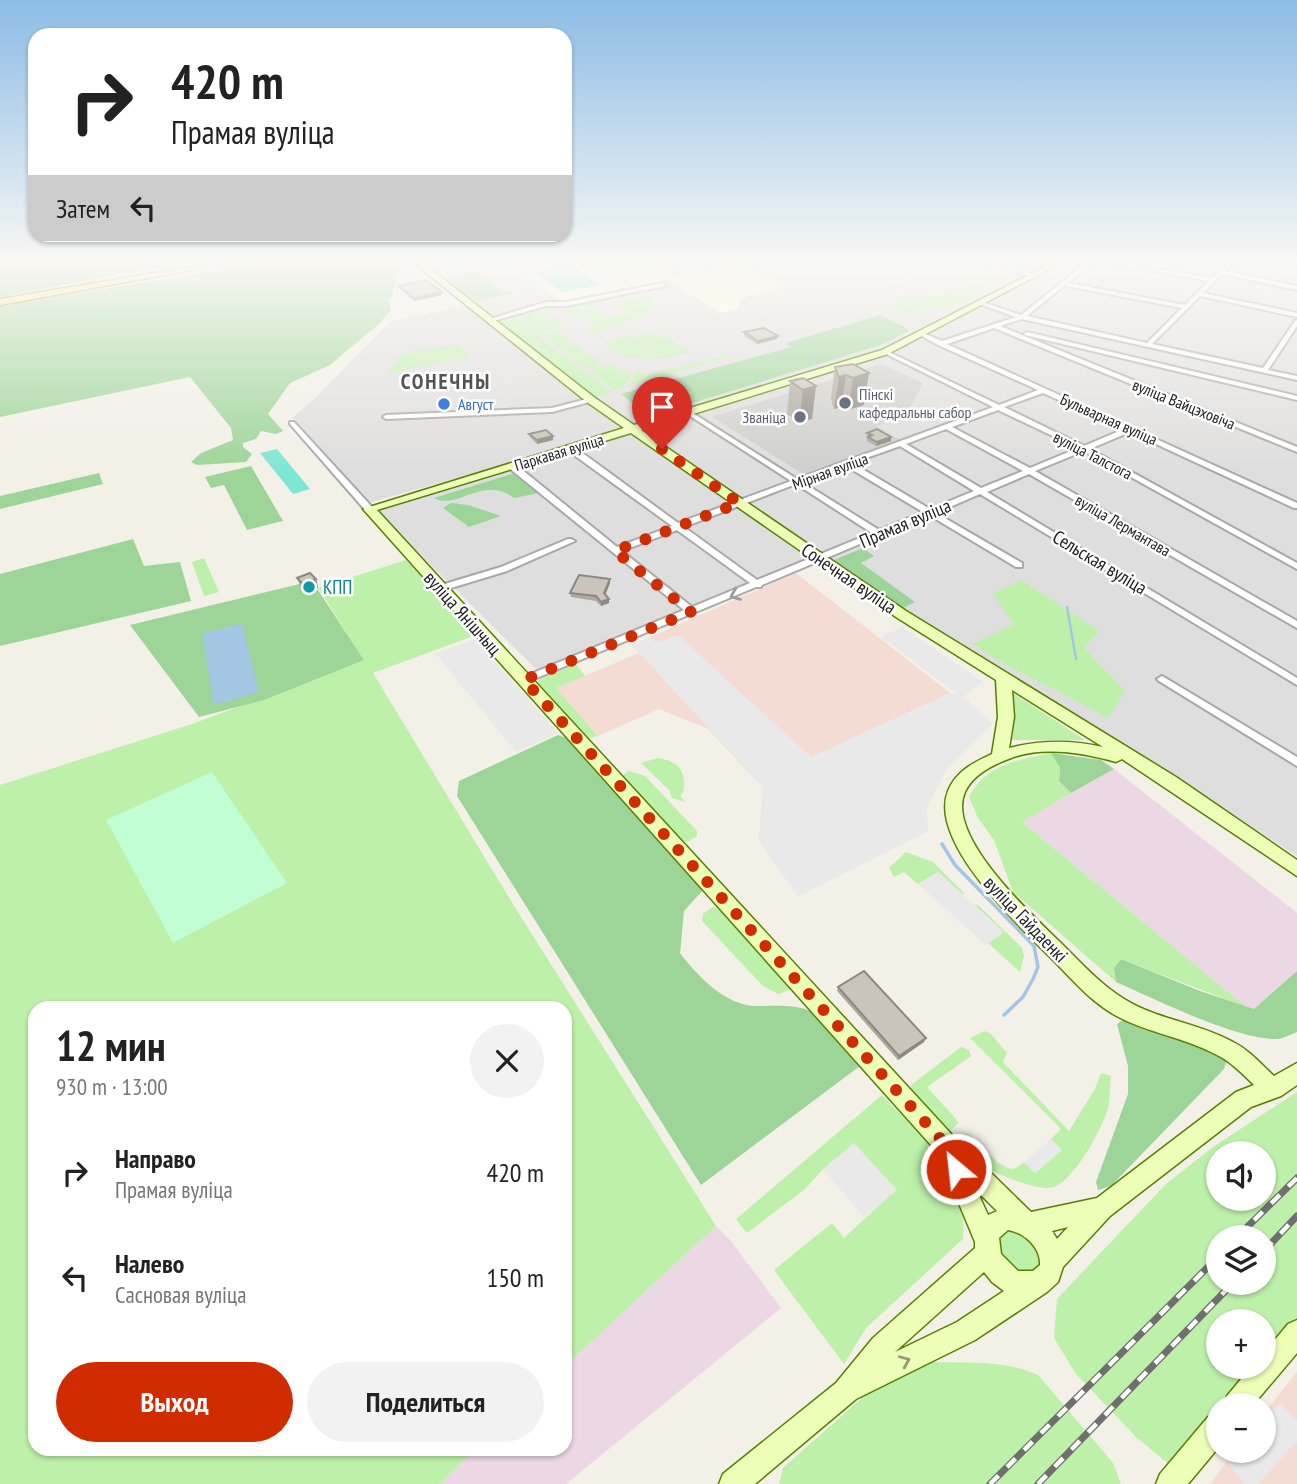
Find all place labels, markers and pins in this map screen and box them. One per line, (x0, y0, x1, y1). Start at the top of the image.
pin (632, 377, 692, 449)
place label: Пінскі кафедральны сабор (859, 384, 972, 422)
place label: Август (458, 394, 494, 414)
marker: Пінскі кафедральны сабор (837, 395, 853, 411)
marker: Август (436, 396, 452, 412)
place label: Званіца (742, 407, 786, 427)
marker: Званіца (792, 409, 808, 425)
place label: КПП (323, 575, 352, 599)
marker: КПП (301, 579, 317, 595)

